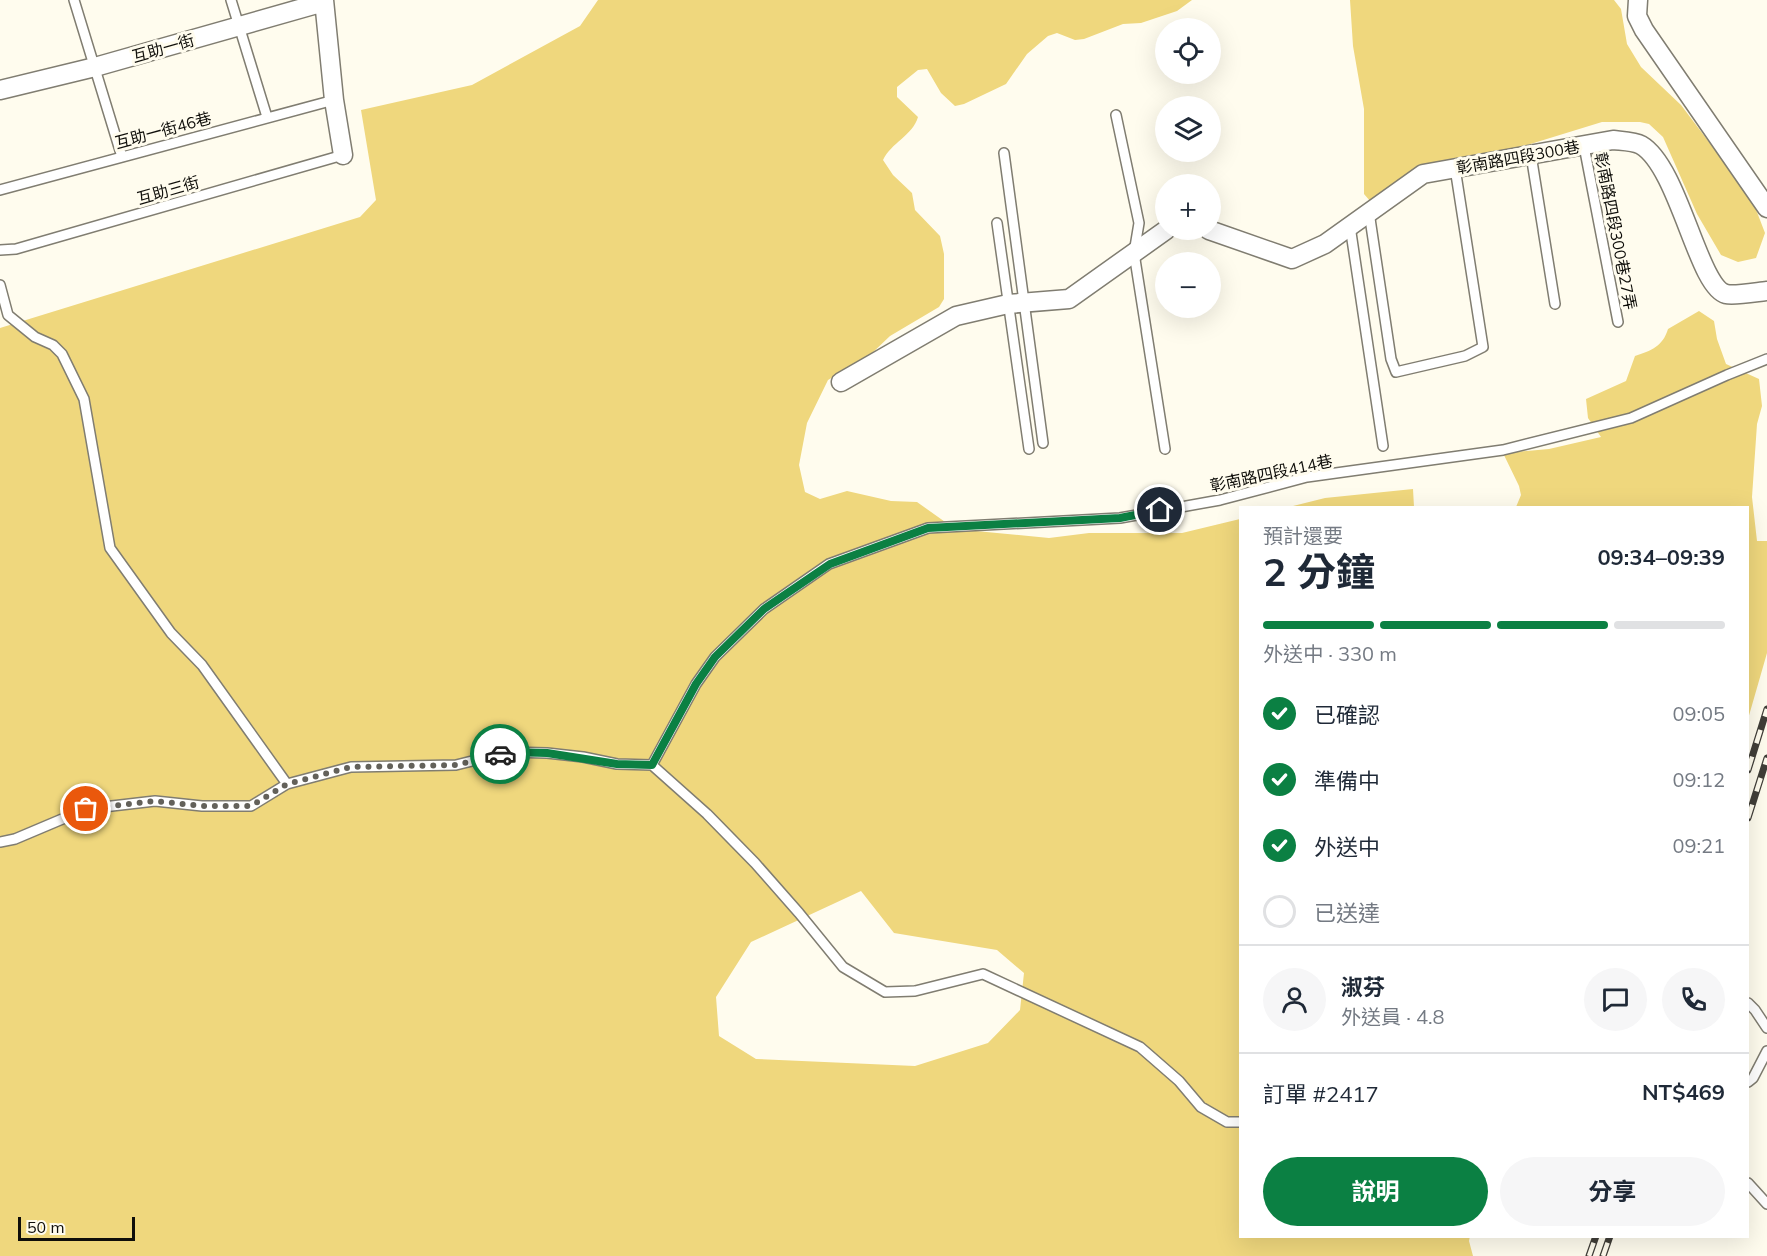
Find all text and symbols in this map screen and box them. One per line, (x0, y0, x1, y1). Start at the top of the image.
map controls (1155, 18, 1221, 318)
button: locate (1155, 18, 1221, 84)
street label: 互助一街 (129, 30, 197, 66)
button: layers (1155, 96, 1221, 162)
street label: 互助一街46巷 (113, 108, 213, 152)
street label: 彰南路四段300巷 (1455, 136, 1581, 178)
street label: 彰南路四段300巷27弄 (1591, 151, 1641, 311)
street label: 互助三街 (134, 172, 202, 208)
button: + (1155, 174, 1221, 240)
button: − (1155, 252, 1221, 318)
street label: 彰南路四段414巷 (1208, 450, 1334, 496)
pin (1134, 484, 1185, 535)
icon: home (1143, 493, 1176, 526)
text: 預計還要 (1263, 523, 1343, 548)
text: 09:34–09:39 (1597, 543, 1725, 571)
text: 2 分鐘 (1263, 547, 1375, 596)
text: 外送中 · 330 m (1263, 641, 1397, 666)
icon: check (1263, 697, 1296, 730)
text: 已確認 (1314, 701, 1380, 729)
text: 09:05 (1672, 701, 1725, 726)
courier (470, 724, 530, 784)
icon: car (484, 738, 517, 771)
icon: check (1263, 763, 1296, 796)
text: 準備中 (1314, 767, 1380, 795)
text: 09:12 (1672, 767, 1725, 792)
pin (60, 783, 111, 834)
icon: bag (69, 792, 102, 825)
icon: check (1263, 829, 1296, 862)
text: 外送中 (1314, 833, 1380, 861)
text: 09:21 (1672, 833, 1725, 858)
text: 已送達 (1314, 899, 1380, 927)
button: person (1263, 968, 1326, 1031)
button: chat (1584, 968, 1647, 1031)
button: phone (1662, 968, 1725, 1031)
text: 淑芬 (1341, 973, 1385, 1001)
text: 外送員 · 4.8 (1341, 1004, 1445, 1029)
text: NT$469 (1642, 1078, 1725, 1106)
text: 訂單 #2417 (1263, 1080, 1379, 1108)
button: 說明 (1263, 1157, 1488, 1226)
button: 分享 (1500, 1157, 1725, 1226)
scale bar (18, 1214, 135, 1242)
text: 50 m (27, 1217, 64, 1237)

